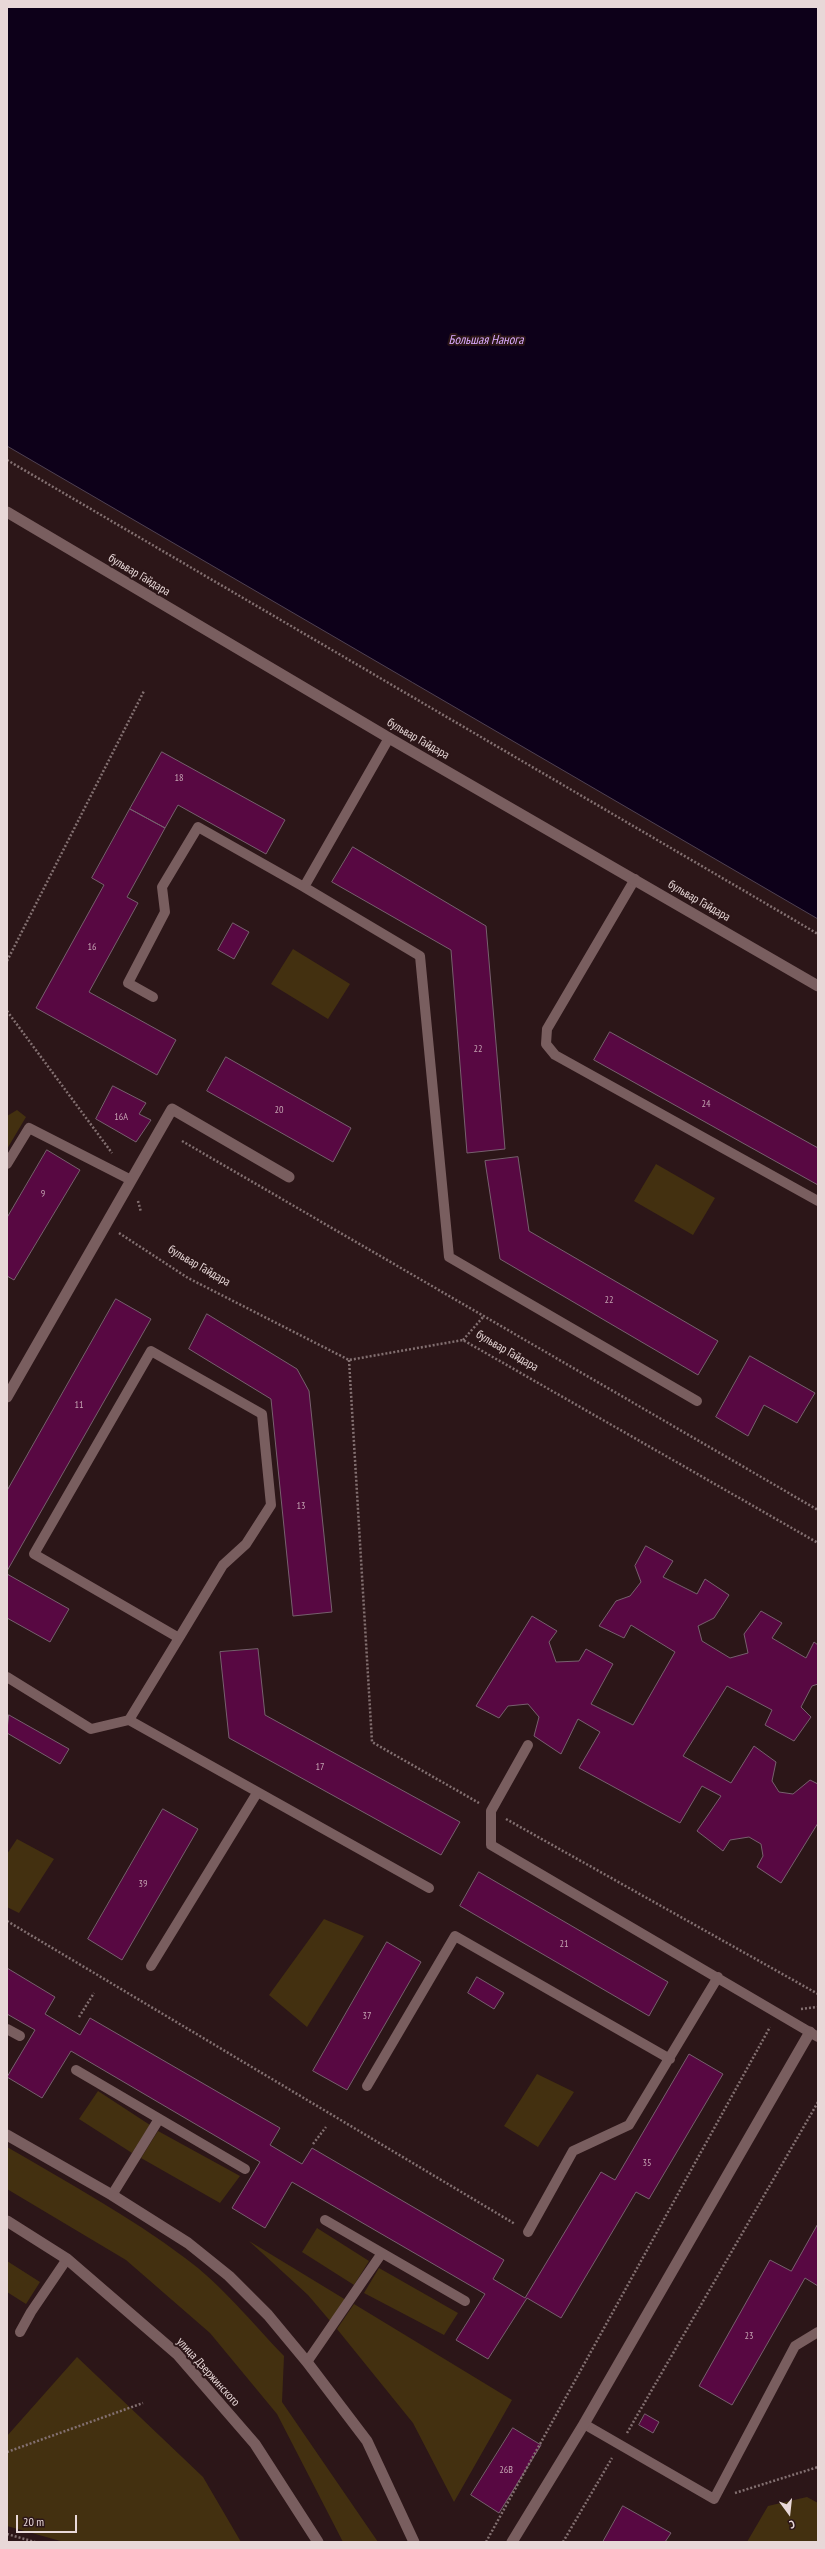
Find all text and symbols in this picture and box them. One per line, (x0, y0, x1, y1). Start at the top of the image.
water label: Большая Нанога (449, 332, 523, 348)
street label: бульвар Гайдара (105, 551, 173, 599)
street label: бульвар Гайдара (384, 715, 452, 763)
house number: 18 (175, 772, 183, 784)
street label: бульвар Гайдара (665, 877, 733, 925)
house number: 16 (88, 941, 96, 953)
house number: 22 (474, 1043, 482, 1055)
house number: 24 (702, 1098, 710, 1110)
house number: 20 (275, 1104, 283, 1116)
house number: 16А (114, 1111, 128, 1123)
house number: 9 (41, 1188, 45, 1200)
street label: бульвар Гайдара (165, 1242, 233, 1290)
house number: 22 (605, 1294, 613, 1306)
street label: бульвар Гайдара (473, 1327, 541, 1375)
house number: 11 (75, 1399, 83, 1411)
house number: 13 (297, 1500, 305, 1512)
house number: 17 (316, 1761, 324, 1773)
house number: 39 (139, 1878, 147, 1890)
house number: 21 (560, 1938, 568, 1950)
house number: 37 (363, 2010, 371, 2022)
house number: 35 (643, 2157, 651, 2169)
house number: 23 (745, 2330, 753, 2342)
street label: улица Дзержинского (173, 2335, 243, 2409)
house number: 26В (499, 2464, 513, 2476)
north arrow (769, 2493, 809, 2533)
scale bar (18, 2507, 79, 2533)
text: 20 m (23, 2514, 44, 2529)
text: С (788, 2517, 796, 2532)

